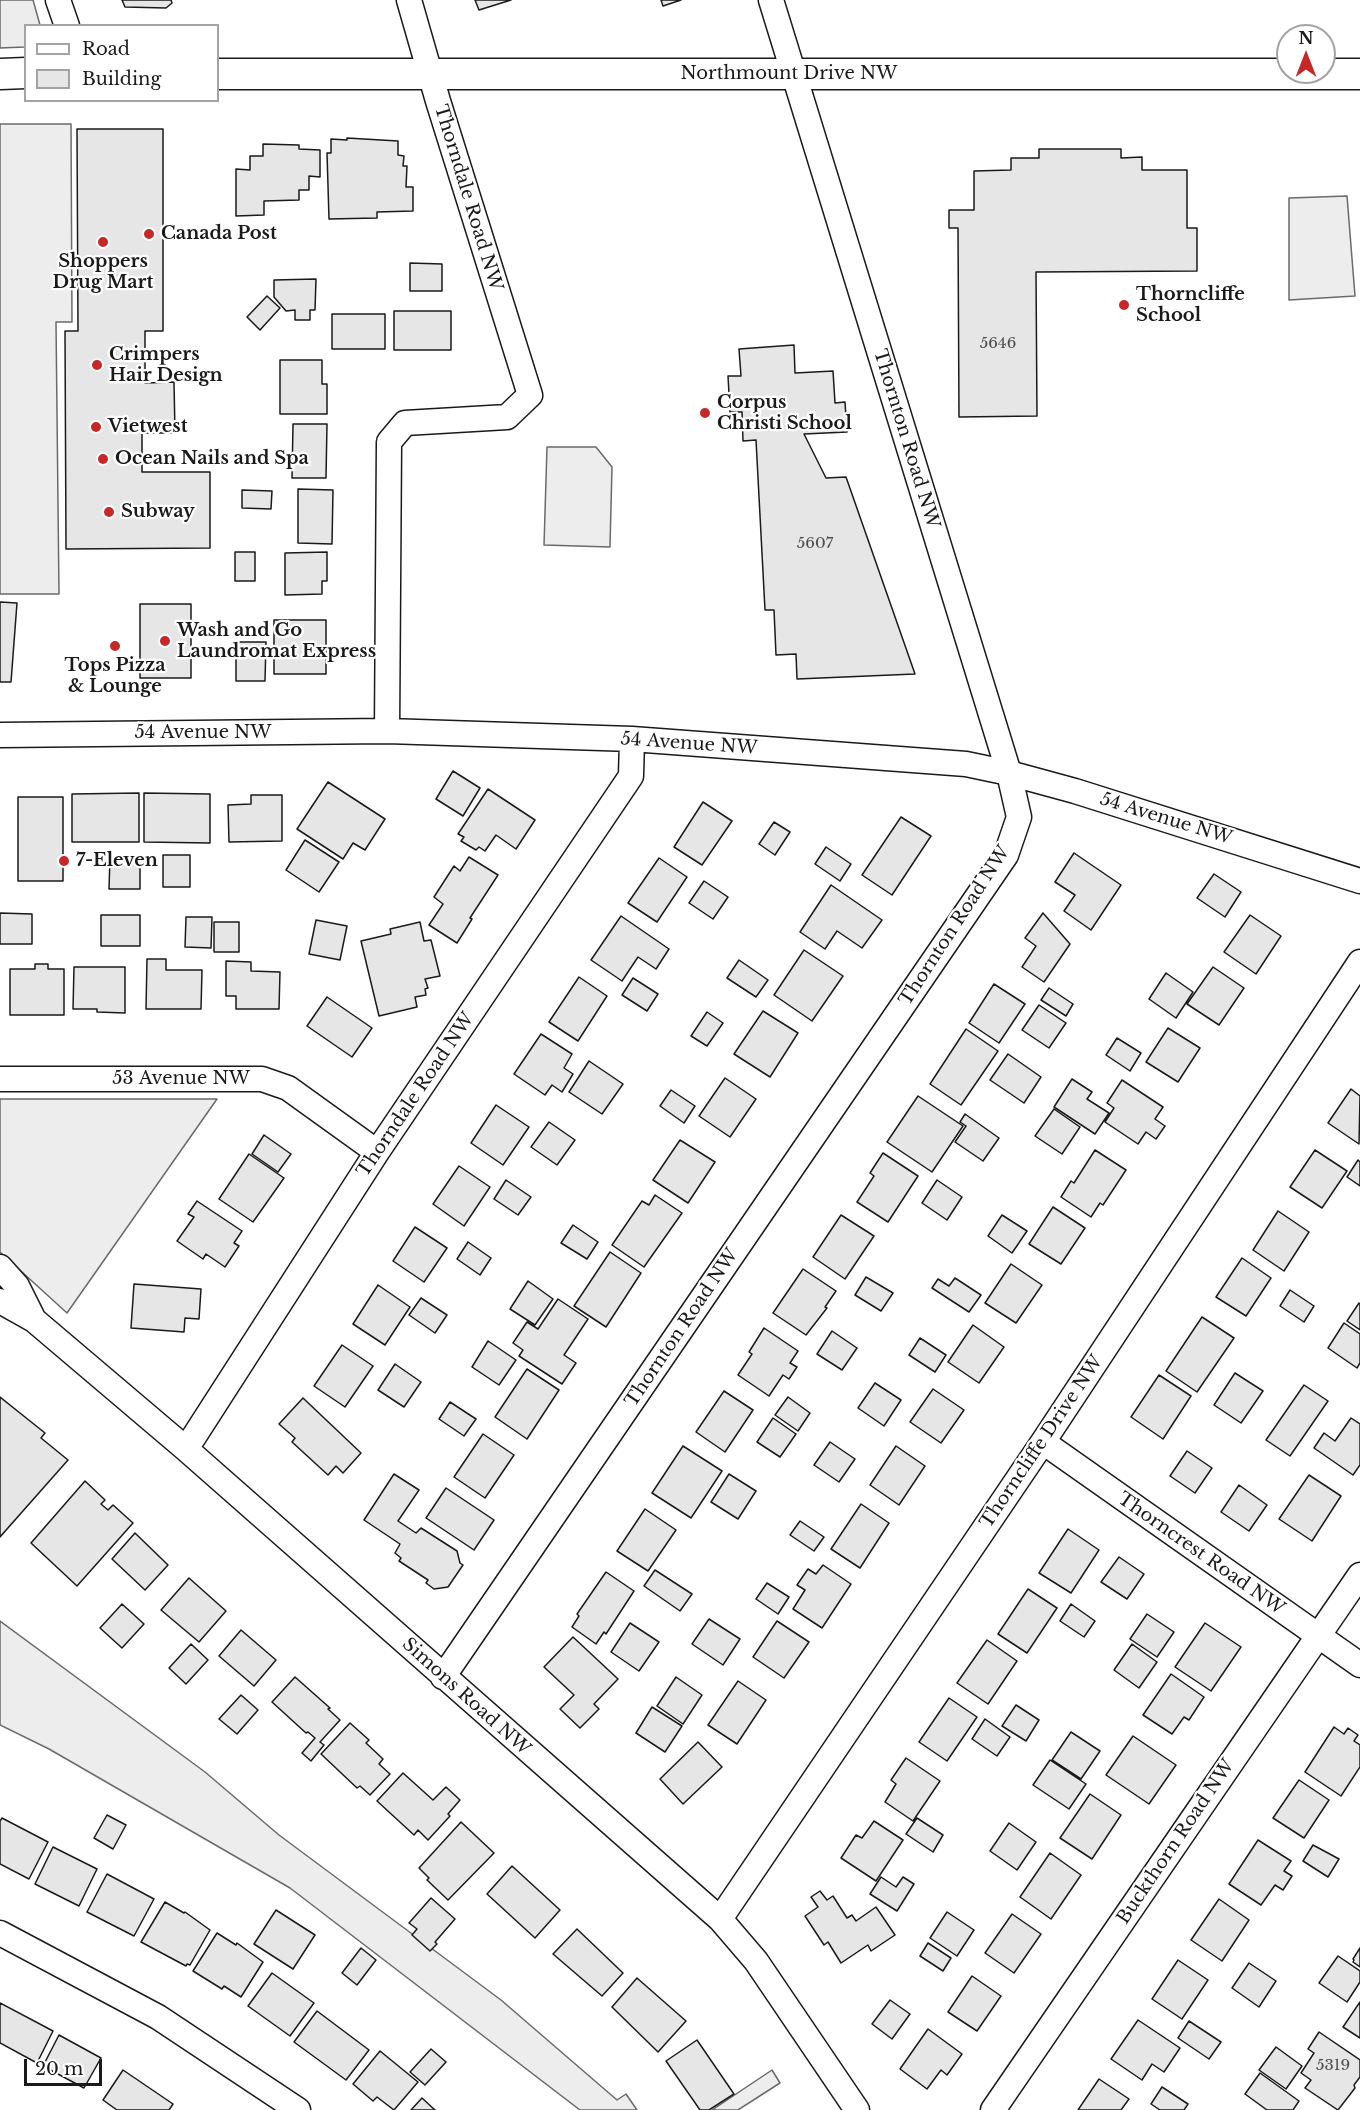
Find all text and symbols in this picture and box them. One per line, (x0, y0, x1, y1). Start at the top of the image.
legend (24, 24, 219, 102)
north arrow (1276, 24, 1336, 84)
text: N (1298, 28, 1314, 48)
text: Road (82, 38, 130, 60)
street label: Northmount Drive NW (681, 63, 897, 85)
text: Building (82, 68, 161, 90)
street label: Thorndale Road NW (429, 102, 507, 294)
place label: Canada Post (161, 223, 277, 245)
marker: Canada Post (142, 227, 156, 241)
marker: Shoppers Drug Mart (96, 235, 110, 249)
place label: Shoppers Drug Mart (53, 251, 153, 294)
place label: Thorncliffe School (1136, 284, 1245, 326)
marker: Thorncliffe School (1117, 298, 1131, 312)
house number: 5646 (980, 335, 1016, 353)
place label: Crimpers Hair Design (109, 344, 223, 386)
street label: Thornton Road NW (868, 347, 944, 531)
marker: Crimpers Hair Design (90, 358, 104, 372)
place label: Corpus Christi School (717, 392, 852, 434)
marker: Corpus Christi School (698, 406, 712, 420)
place label: Vietwest (108, 416, 188, 438)
marker: Vietwest (89, 420, 103, 434)
place label: Ocean Nails and Spa (115, 448, 309, 470)
marker: Ocean Nails and Spa (96, 452, 110, 466)
place label: Subway (121, 501, 195, 523)
marker: Subway (102, 505, 116, 519)
house number: 5607 (797, 535, 833, 553)
place label: Wash and Go Laundromat Express (177, 620, 376, 662)
marker: Wash and Go Laundromat Express (158, 634, 172, 648)
marker: Tops Pizza & Lounge (108, 639, 122, 653)
place label: Tops Pizza & Lounge (64, 655, 166, 698)
street label: 54 Avenue NW (134, 722, 272, 744)
street label: 54 Avenue NW (620, 728, 758, 760)
street label: 54 Avenue NW (1097, 789, 1235, 849)
street label: Thornton Road NW (895, 842, 1015, 1010)
place label: 7-Eleven (76, 850, 158, 872)
marker: 7-Eleven (57, 854, 71, 868)
street label: Thorndale Road NW (353, 1009, 479, 1181)
street label: 53 Avenue NW (112, 1068, 250, 1090)
street label: Thornton Road NW (621, 1245, 743, 1411)
street label: Thorncliffe Drive NW (976, 1352, 1108, 1532)
street label: Thorncrest Road NW (1113, 1488, 1289, 1620)
street label: Simons Road NW (397, 1634, 535, 1760)
street label: Buckthorn Road NW (1113, 1756, 1239, 1928)
scale bar (27, 2047, 105, 2085)
house number: 5319 (1316, 2057, 1350, 2075)
text: 20 m (35, 2058, 83, 2080)

